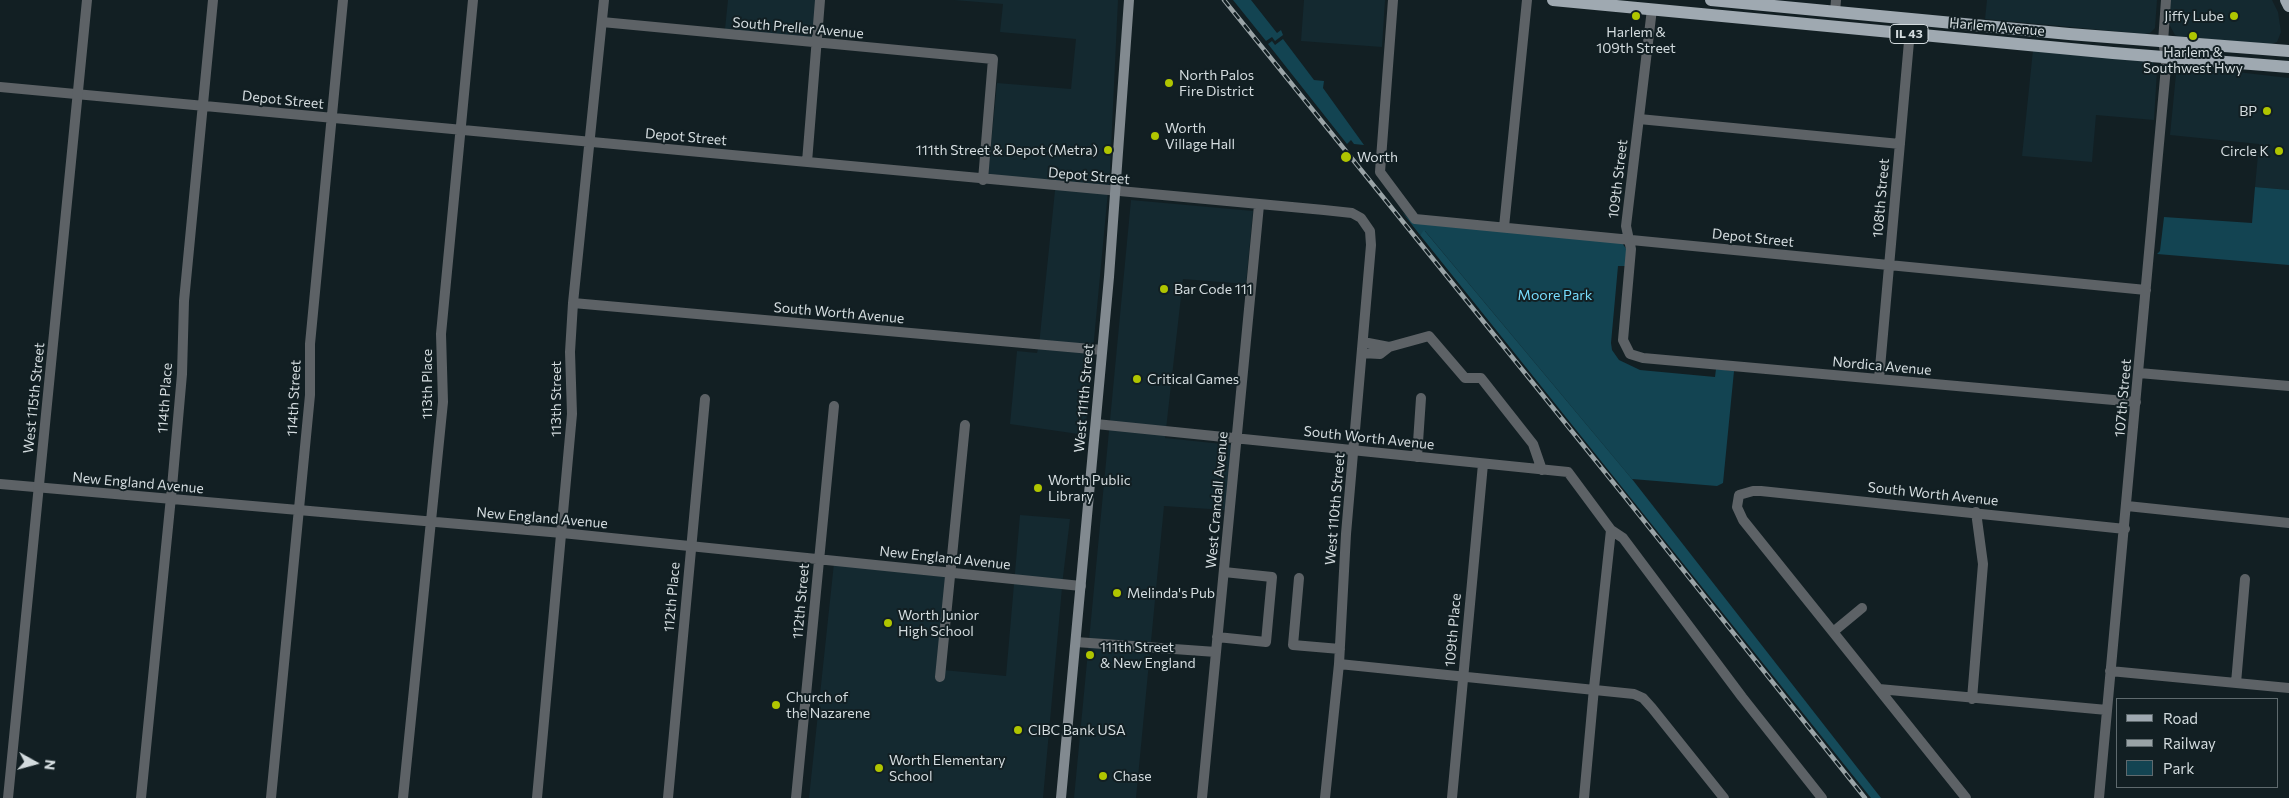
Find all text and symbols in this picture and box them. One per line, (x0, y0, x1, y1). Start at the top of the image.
place label: Jiffy Lube (2164, 8, 2224, 24)
marker: Harlem & 109th Street (1630, 10, 1642, 22)
marker: Jiffy Lube (2228, 10, 2240, 22)
street label: South Preller Avenue (732, 14, 864, 42)
street label: Harlem Avenue (1948, 14, 2046, 40)
place label: Harlem & 109th Street (1596, 24, 1676, 56)
road number: IL 43 (1890, 24, 1928, 44)
marker: Harlem & Southwest Hwy (2187, 30, 2199, 42)
place label: Harlem & Southwest Hwy (2143, 44, 2243, 76)
place label: North Palos Fire District (1179, 67, 1254, 100)
marker: North Palos Fire District (1163, 77, 1175, 89)
street label: Depot Street (241, 87, 325, 113)
place label: BP (2239, 103, 2257, 119)
marker: BP (2261, 105, 2273, 117)
place label: Worth Village Hall (1165, 120, 1235, 152)
street label: Depot Street (644, 125, 728, 149)
marker: Worth Village Hall (1149, 130, 1161, 142)
street label: 109th Street (1605, 138, 1631, 220)
place label: 111th Street & Depot (Metra) (916, 142, 1098, 158)
place label: Circle K (2221, 143, 2269, 159)
marker: 111th Street & Depot (Metra) (1102, 144, 1114, 156)
marker: Circle K (2273, 145, 2285, 157)
place label: Worth (1357, 149, 1398, 165)
marker: Worth (1339, 150, 1353, 164)
street label: 108th Street (1869, 158, 1893, 238)
street label: Depot Street (1047, 164, 1131, 188)
street label: Depot Street (1711, 225, 1795, 251)
place label: Bar Code 111 (1174, 281, 1253, 297)
marker: Bar Code 111 (1158, 283, 1170, 295)
park label: Moore Park (1518, 287, 1592, 303)
street label: South Worth Avenue (773, 299, 905, 327)
street label: West 115th Street (20, 342, 48, 454)
street label: West 111th Street (1071, 343, 1097, 453)
street label: 113th Place (419, 349, 435, 419)
street label: Nordica Avenue (1832, 353, 1932, 379)
street label: 107th Street (2111, 358, 2135, 438)
street label: 114th Street (284, 359, 304, 437)
street label: 113th Street (548, 361, 564, 437)
street label: 114th Place (154, 362, 176, 434)
place label: Critical Games (1147, 371, 1239, 387)
marker: Critical Games (1131, 373, 1143, 385)
street label: South Worth Avenue (1303, 423, 1435, 453)
street label: West Crandall Avenue (1203, 431, 1231, 569)
street label: West 110th Street (1322, 452, 1348, 566)
street label: New England Avenue (72, 469, 204, 497)
place label: Worth Public Library (1048, 472, 1131, 504)
street label: South Worth Avenue (1867, 479, 1999, 509)
marker: Worth Public Library (1032, 482, 1044, 494)
street label: New England Avenue (476, 504, 608, 532)
street label: New England Avenue (879, 543, 1011, 573)
street label: 112th Place (661, 561, 683, 633)
street label: 112th Street (789, 563, 813, 639)
place label: Melinda's Pub (1127, 585, 1215, 601)
marker: Melinda's Pub (1111, 587, 1123, 599)
street label: 109th Place (1441, 592, 1465, 668)
place label: Worth Junior High School (898, 607, 979, 640)
marker: Worth Junior High School (882, 617, 894, 629)
place label: 111th Street & New England (1100, 639, 1196, 672)
marker: 111th Street & New England (1084, 649, 1096, 661)
place label: Church of the Nazarene (786, 689, 870, 722)
legend (2116, 698, 2279, 788)
marker: Church of the Nazarene (770, 699, 782, 711)
text: Road (2163, 709, 2198, 727)
place label: CIBC Bank USA (1028, 722, 1126, 738)
marker: CIBC Bank USA (1012, 724, 1024, 736)
text: Railway (2163, 734, 2216, 752)
north arrow (10, 738, 60, 788)
place label: Worth Elementary School (889, 752, 1005, 784)
text: N (41, 759, 59, 771)
text: Park (2163, 759, 2194, 777)
marker: Worth Elementary School (873, 762, 885, 774)
place label: Chase (1113, 768, 1152, 784)
marker: Chase (1097, 770, 1109, 782)

